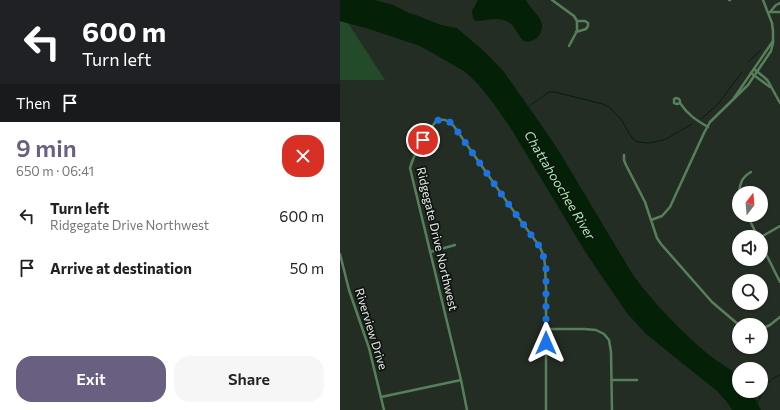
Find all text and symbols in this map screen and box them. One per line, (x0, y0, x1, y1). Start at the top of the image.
text: 600 m (82, 14, 166, 48)
icon: left (16, 16, 68, 68)
text: Turn left (82, 48, 151, 70)
icon: arrive (59, 92, 81, 114)
text: Then (16, 94, 51, 112)
pin (406, 123, 440, 157)
water label: Chattahoochee River (521, 128, 599, 243)
icon: arrive (412, 129, 434, 151)
text: 9 min (16, 133, 77, 162)
button: close (282, 135, 324, 177)
text: 650 m · 06:41 (16, 163, 94, 179)
street label: Ridgegate Drive Northwest (415, 166, 461, 312)
north arrow (732, 186, 768, 222)
map controls (732, 186, 768, 398)
text: Turn left (50, 199, 109, 217)
icon: left (16, 205, 38, 227)
text: 600 m (279, 207, 324, 225)
text: Ridgegate Drive Northwest (50, 217, 209, 233)
button: sound (732, 230, 768, 266)
icon: arrive (16, 257, 38, 279)
text: Arrive at destination (50, 259, 192, 277)
text: 50 m (290, 259, 324, 277)
button: search (732, 274, 768, 310)
street label: Riverview Drive (353, 286, 391, 371)
button: + (732, 318, 768, 354)
position arrow (525, 322, 567, 364)
button: Exit (16, 356, 166, 402)
button: Share (174, 356, 324, 402)
button: − (732, 362, 768, 398)

